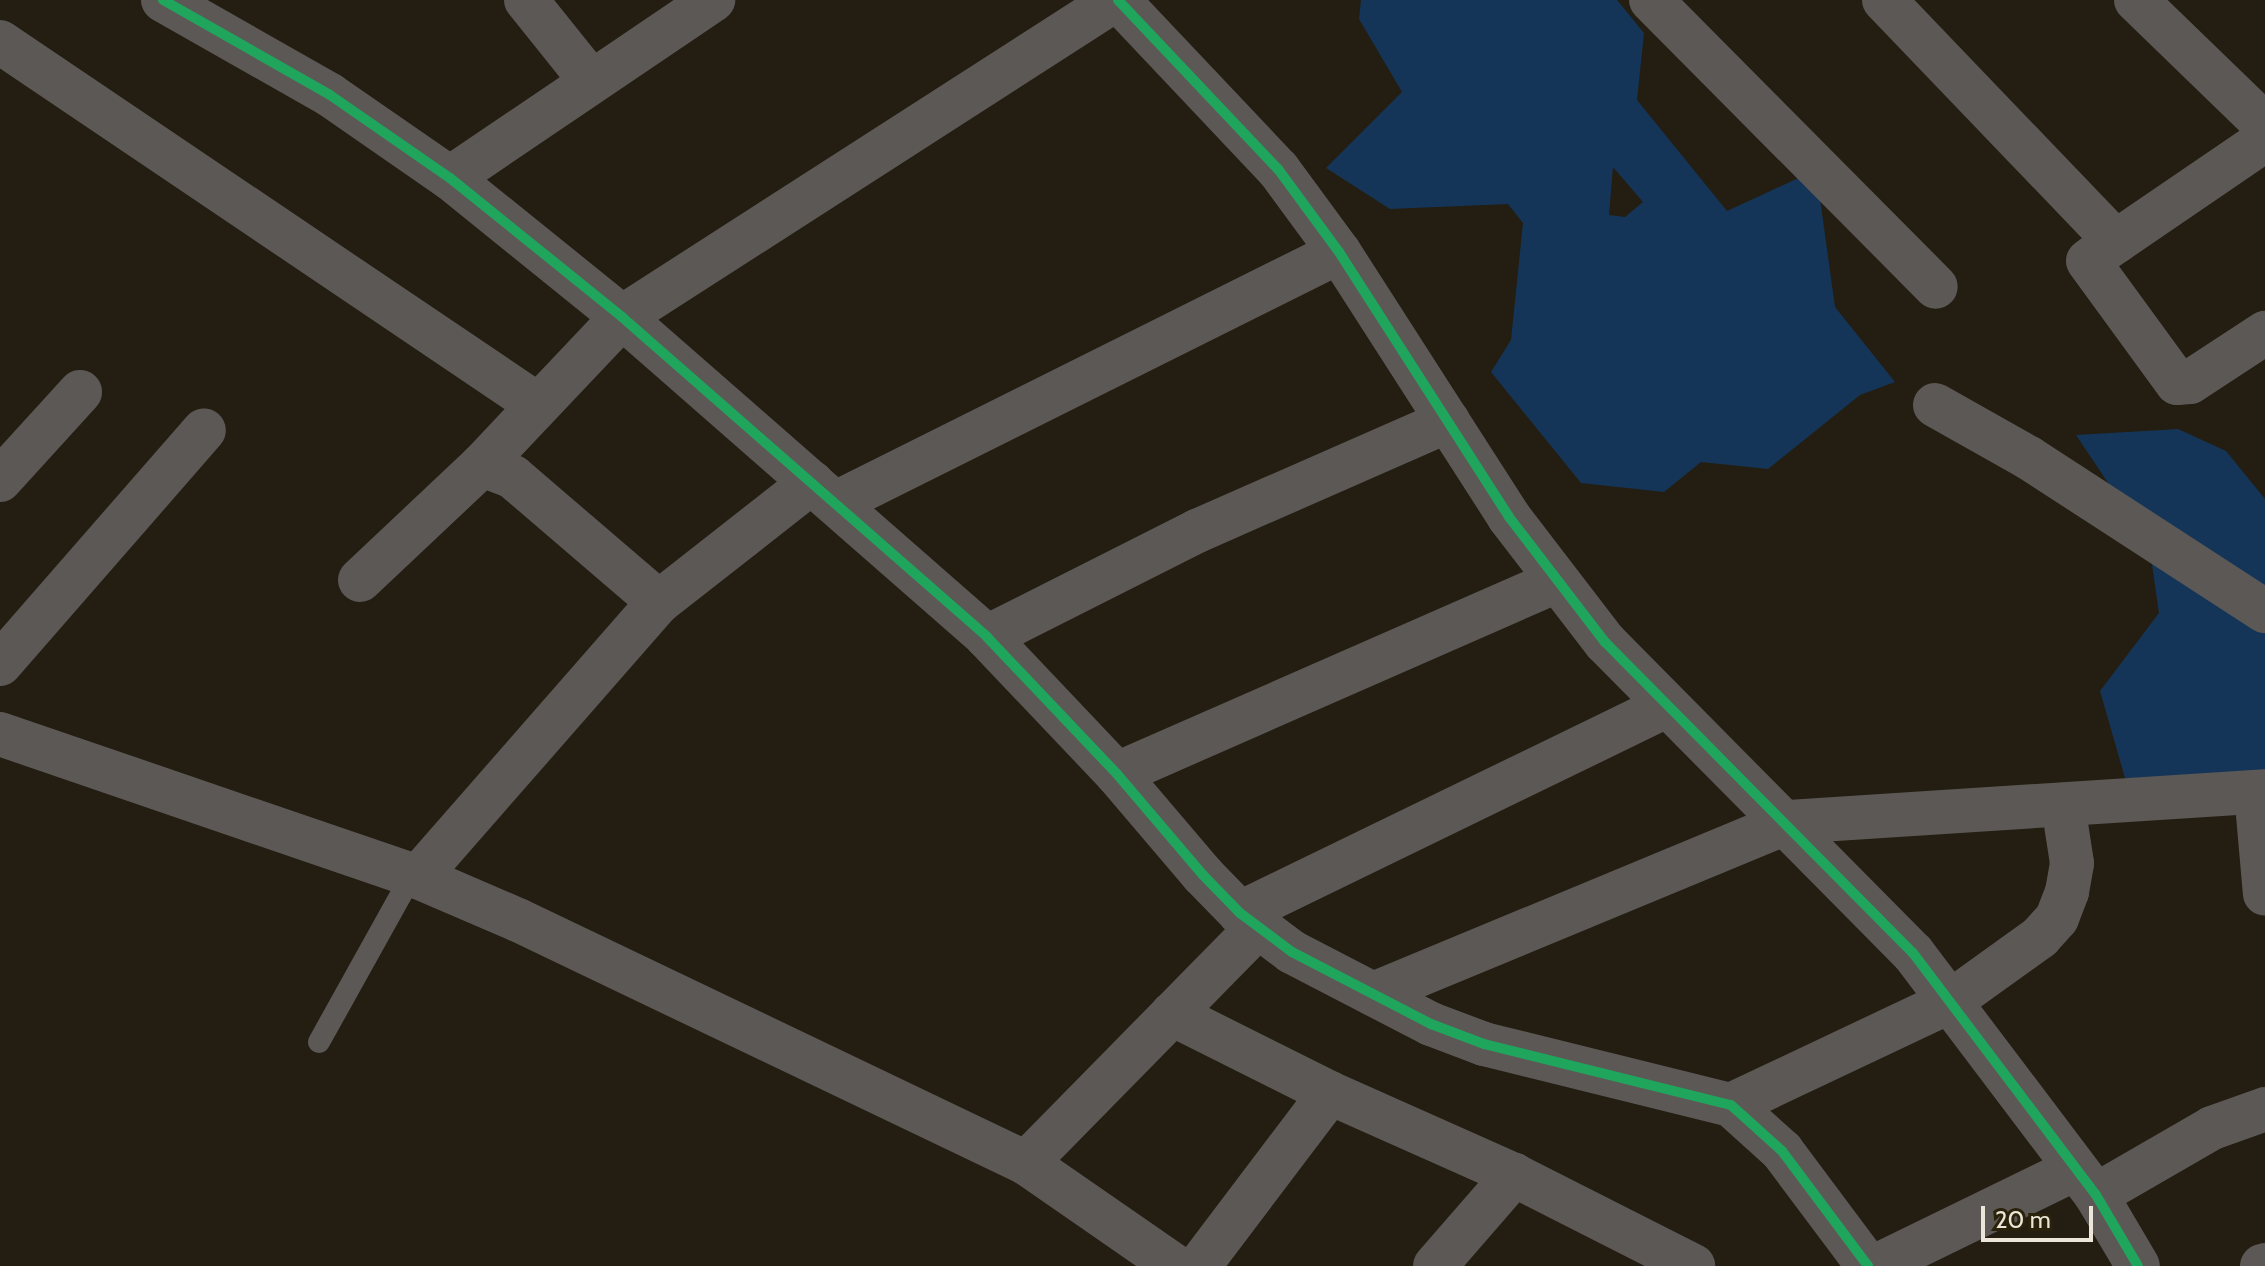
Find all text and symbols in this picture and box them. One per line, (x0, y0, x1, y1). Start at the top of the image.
scale bar (1985, 1190, 2097, 1240)
text: 20 m (1995, 1205, 2051, 1234)

